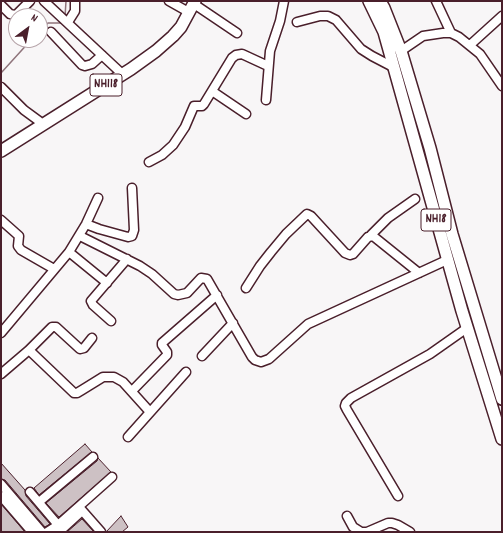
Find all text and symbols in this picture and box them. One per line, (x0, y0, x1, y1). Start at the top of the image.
north arrow (8, 8, 48, 48)
text: N (27, 10, 40, 27)
road number: NH118 (90, 74, 122, 96)
road number: NH18 (421, 209, 451, 231)

